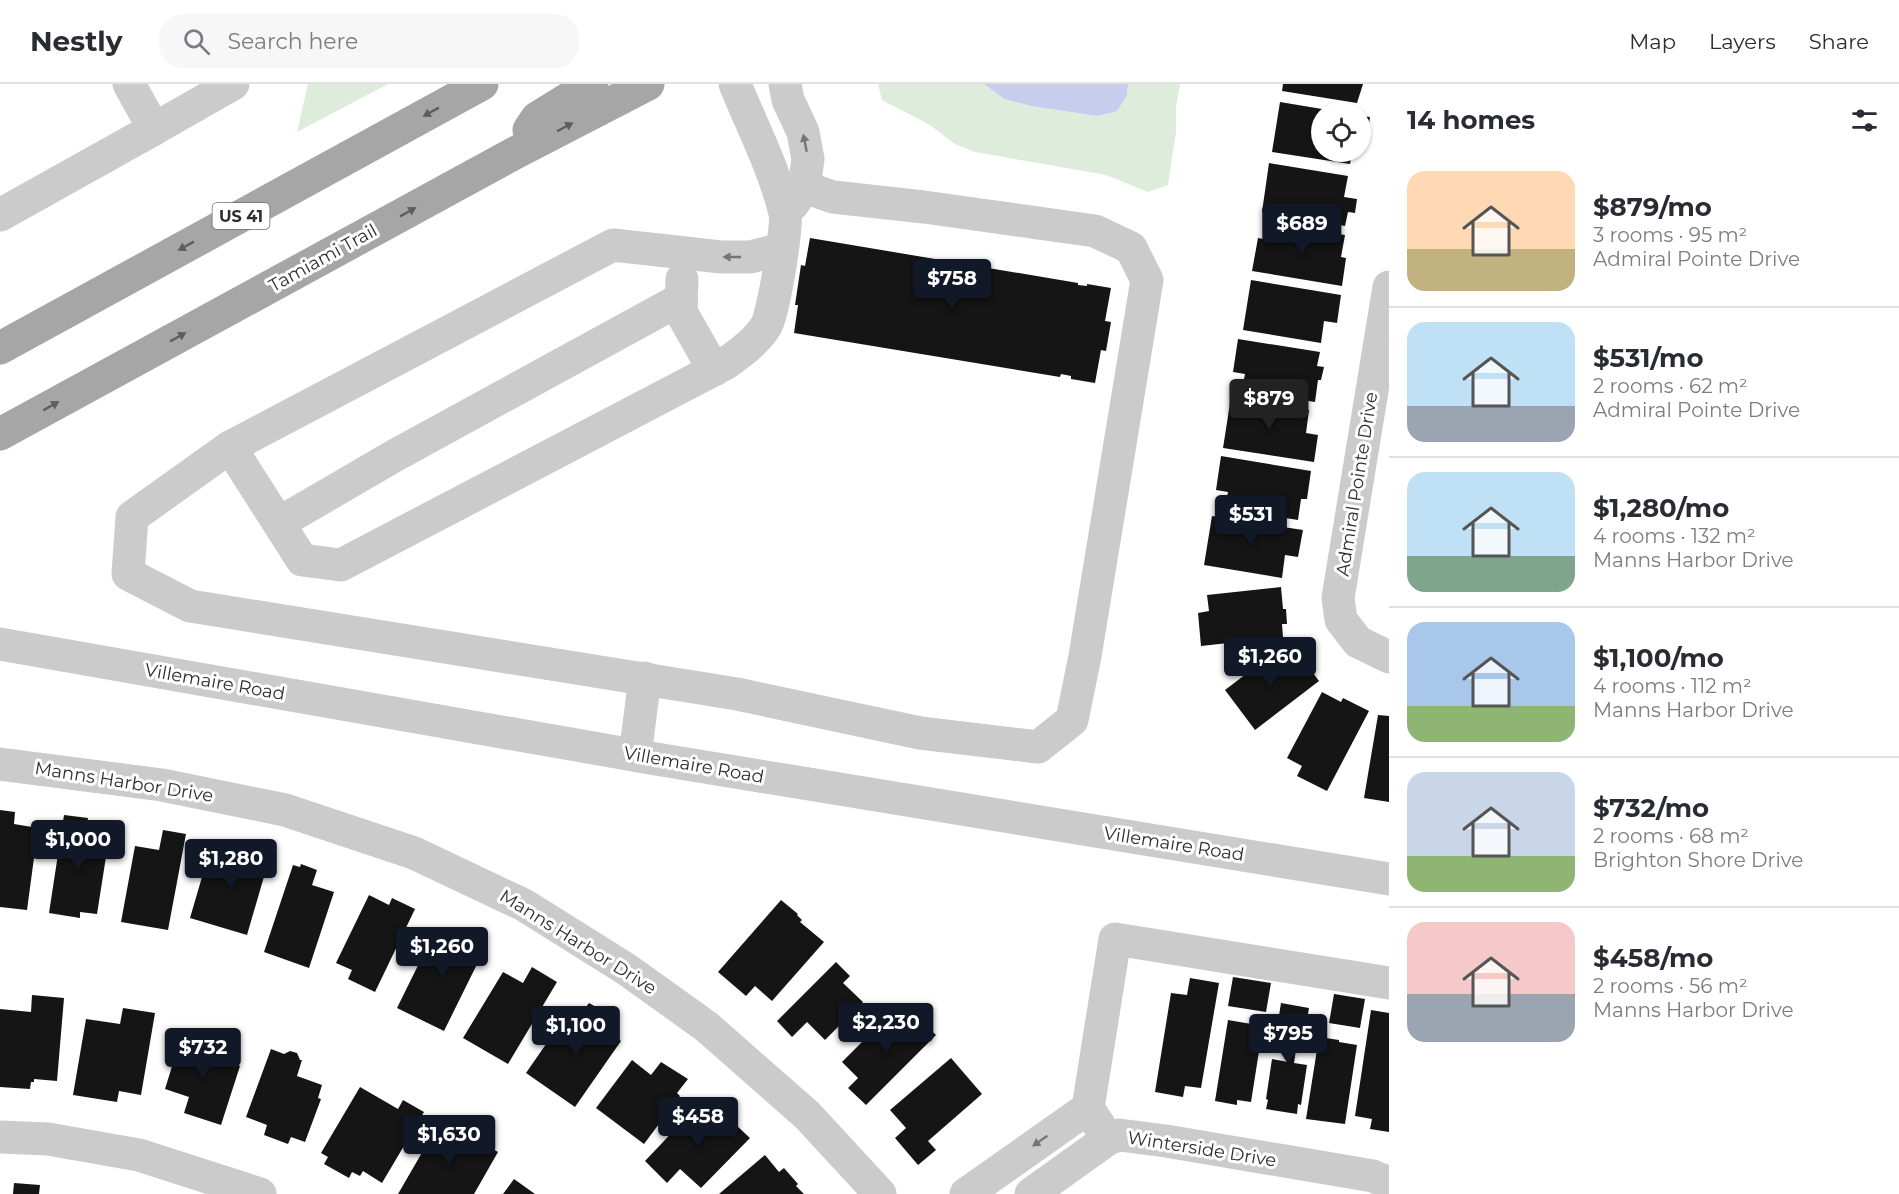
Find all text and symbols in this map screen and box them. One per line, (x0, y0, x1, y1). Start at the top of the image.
search box (159, 14, 579, 68)
text: Nestly (30, 24, 123, 58)
icon: search (180, 25, 213, 58)
text: Search here (228, 28, 358, 55)
text: Map (1629, 29, 1676, 54)
text: Layers (1709, 29, 1776, 54)
text: Share (1809, 29, 1869, 54)
map controls (1311, 102, 1371, 162)
button: locate (1311, 102, 1371, 162)
text: 14 homes (1407, 104, 1535, 136)
icon: filters (1848, 104, 1881, 137)
one-way arrow (422, 107, 439, 117)
one-way arrow (556, 122, 573, 132)
one-way arrow (800, 133, 809, 152)
text: $879/mo (1593, 191, 1712, 223)
icon: home (1455, 195, 1527, 267)
road number: US 41 (212, 203, 270, 229)
pin: $689 (1266, 204, 1338, 255)
one-way arrow (400, 206, 416, 217)
text: $689 (1276, 211, 1328, 235)
street label: Tamiami Trail (265, 219, 381, 297)
text: 3 rooms · 95 m² (1593, 223, 1747, 247)
one-way arrow (177, 241, 194, 251)
text: Admiral Pointe Drive (1593, 247, 1800, 271)
one-way arrow (723, 252, 742, 262)
pin: $758 (916, 259, 988, 310)
text: $758 (927, 266, 977, 290)
one-way arrow (170, 332, 187, 342)
text: $531/mo (1593, 342, 1703, 374)
icon: home (1455, 346, 1527, 418)
text: 2 rooms · 62 m² (1593, 374, 1748, 398)
pin: $879 (1233, 379, 1305, 430)
text: $879 (1243, 386, 1295, 410)
street label: Admiral Pointe Drive (1332, 390, 1382, 578)
text: Admiral Pointe Drive (1593, 398, 1800, 422)
one-way arrow (43, 401, 60, 411)
text: $1,280/mo (1593, 492, 1729, 524)
pin: $531 (1215, 495, 1287, 546)
icon: home (1455, 496, 1527, 568)
text: $531 (1229, 502, 1273, 526)
text: 4 rooms · 132 m² (1593, 524, 1756, 548)
text: Manns Harbor Drive (1593, 548, 1794, 572)
pin: $1,260 (1221, 637, 1319, 688)
text: $1,100/mo (1593, 642, 1724, 674)
text: $1,260 (1238, 644, 1302, 668)
icon: home (1455, 646, 1527, 718)
street label: Villemaire Road (143, 659, 287, 705)
text: 4 rooms · 112 m² (1593, 674, 1752, 698)
text: Manns Harbor Drive (1593, 698, 1794, 722)
street label: Villemaire Road (622, 742, 766, 788)
street label: Manns Harbor Drive (33, 757, 215, 807)
text: $732/mo (1593, 792, 1709, 824)
icon: home (1455, 796, 1527, 868)
pin: $1,000 (29, 820, 127, 871)
street label: Villemaire Road (1102, 822, 1246, 866)
text: 2 rooms · 68 m² (1593, 824, 1749, 848)
text: $1,000 (45, 827, 111, 851)
pin: $1,280 (182, 839, 280, 890)
text: $1,280 (199, 846, 263, 870)
text: Brighton Shore Drive (1593, 848, 1803, 872)
street label: Manns Harbor Drive (496, 885, 660, 999)
pin: $1,260 (393, 927, 491, 978)
text: $1,260 (410, 934, 474, 958)
text: $458/mo (1593, 942, 1713, 974)
icon: home (1455, 946, 1527, 1018)
text: 2 rooms · 56 m² (1593, 974, 1748, 998)
text: Manns Harbor Drive (1593, 998, 1794, 1022)
pin: $2,230 (837, 1003, 935, 1054)
pin: $1,100 (527, 1006, 625, 1057)
text: $2,230 (852, 1010, 920, 1034)
text: $1,100 (546, 1013, 606, 1037)
pin: $795 (1252, 1014, 1324, 1065)
text: $795 (1263, 1021, 1313, 1045)
pin: $732 (167, 1028, 239, 1079)
text: $732 (179, 1035, 227, 1059)
pin: $458 (662, 1097, 734, 1148)
text: $458 (672, 1104, 724, 1128)
pin: $1,630 (400, 1115, 498, 1166)
text: $1,630 (417, 1122, 481, 1146)
street label: Winterside Drive (1126, 1126, 1278, 1172)
one-way arrow (1033, 1135, 1048, 1147)

